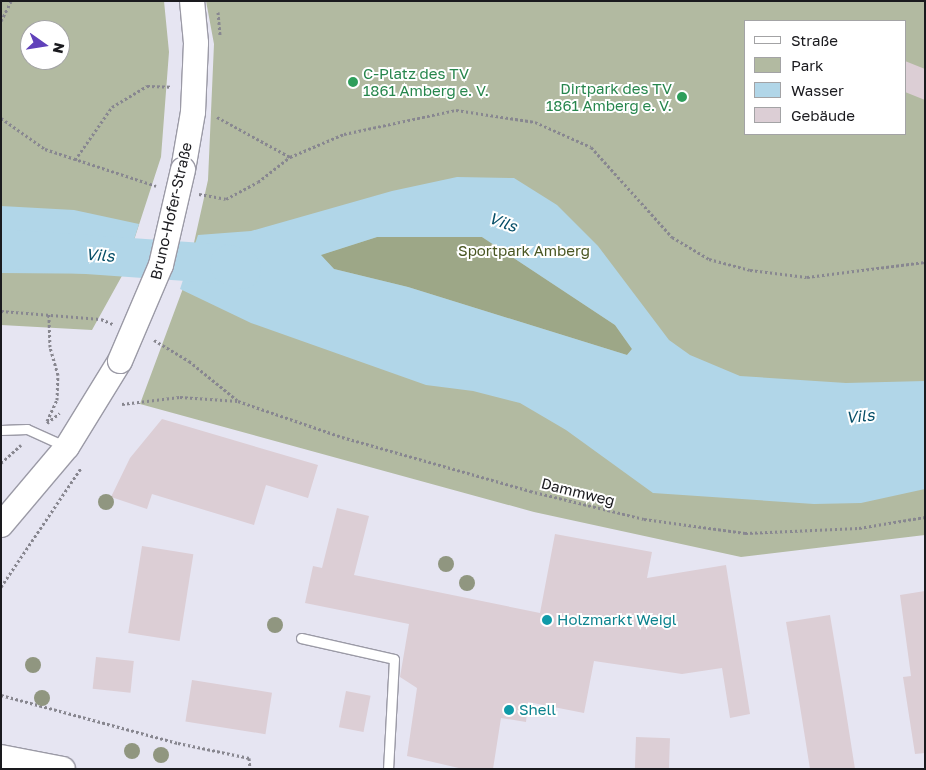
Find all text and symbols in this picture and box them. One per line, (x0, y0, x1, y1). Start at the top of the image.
north arrow (20, 20, 70, 70)
legend (744, 20, 906, 135)
text: Straße (791, 31, 838, 49)
text: N (50, 41, 69, 55)
text: Park (791, 56, 823, 74)
place label: C-Platz des TV 1861 Amberg e. V. (363, 64, 489, 99)
marker: C-Platz des TV 1861 Amberg e. V. (347, 76, 359, 88)
place label: Dirtpark des TV 1861 Amberg e. V. (546, 79, 672, 114)
text: Wasser (791, 81, 844, 99)
marker: Dirtpark des TV 1861 Amberg e. V. (676, 91, 688, 103)
text: Gebäude (791, 106, 855, 124)
street label: Bruno-Hofer-Straße (146, 140, 196, 282)
water label: Vils (486, 208, 520, 236)
park label: Sportpark Amberg (458, 242, 590, 260)
water label: Vils (85, 244, 115, 266)
water label: Vils (845, 405, 875, 427)
street label: Dammweg (539, 474, 617, 510)
place label: Holzmarkt Weigl (557, 611, 677, 629)
marker: Holzmarkt Weigl (541, 614, 553, 626)
place label: Shell (519, 701, 556, 719)
marker: Shell (503, 704, 515, 716)

